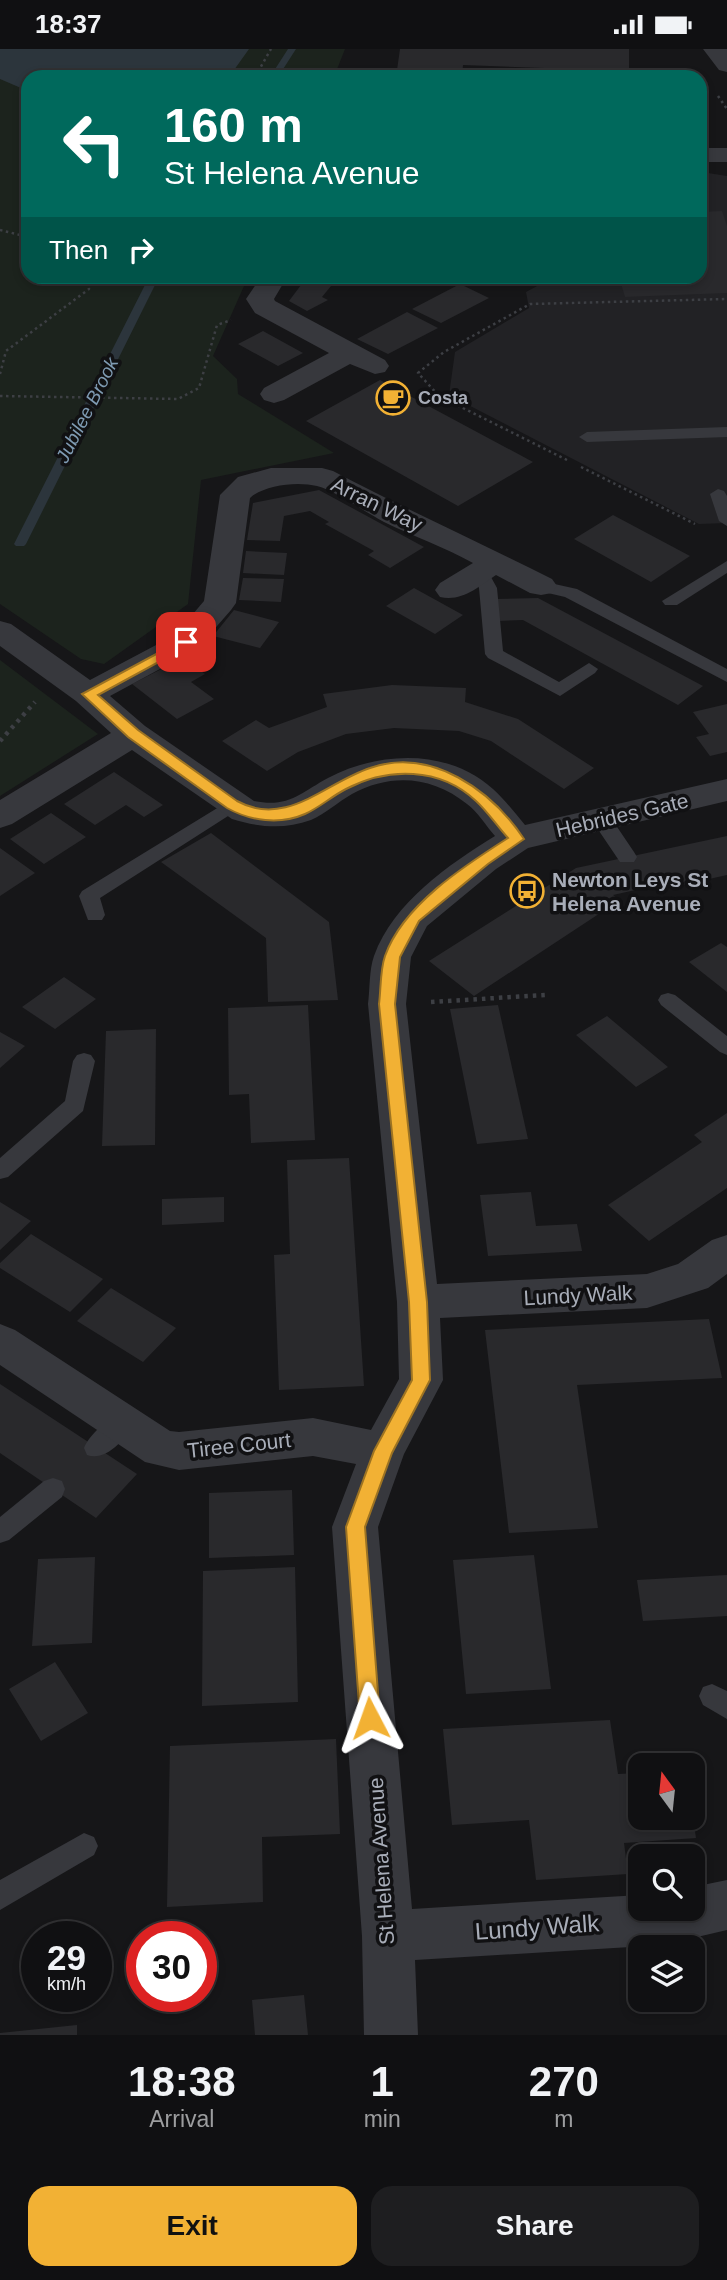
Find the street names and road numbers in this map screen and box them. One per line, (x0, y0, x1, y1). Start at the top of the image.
street label: Arran Way (328, 472, 427, 536)
street label: Hebrides Gate (553, 789, 691, 841)
street label: Lundy Walk (523, 1281, 633, 1309)
street label: Tiree Court (186, 1428, 292, 1462)
street label: St Helena Avenue (364, 1777, 398, 1945)
street label: Lundy Walk (474, 1909, 601, 1945)

